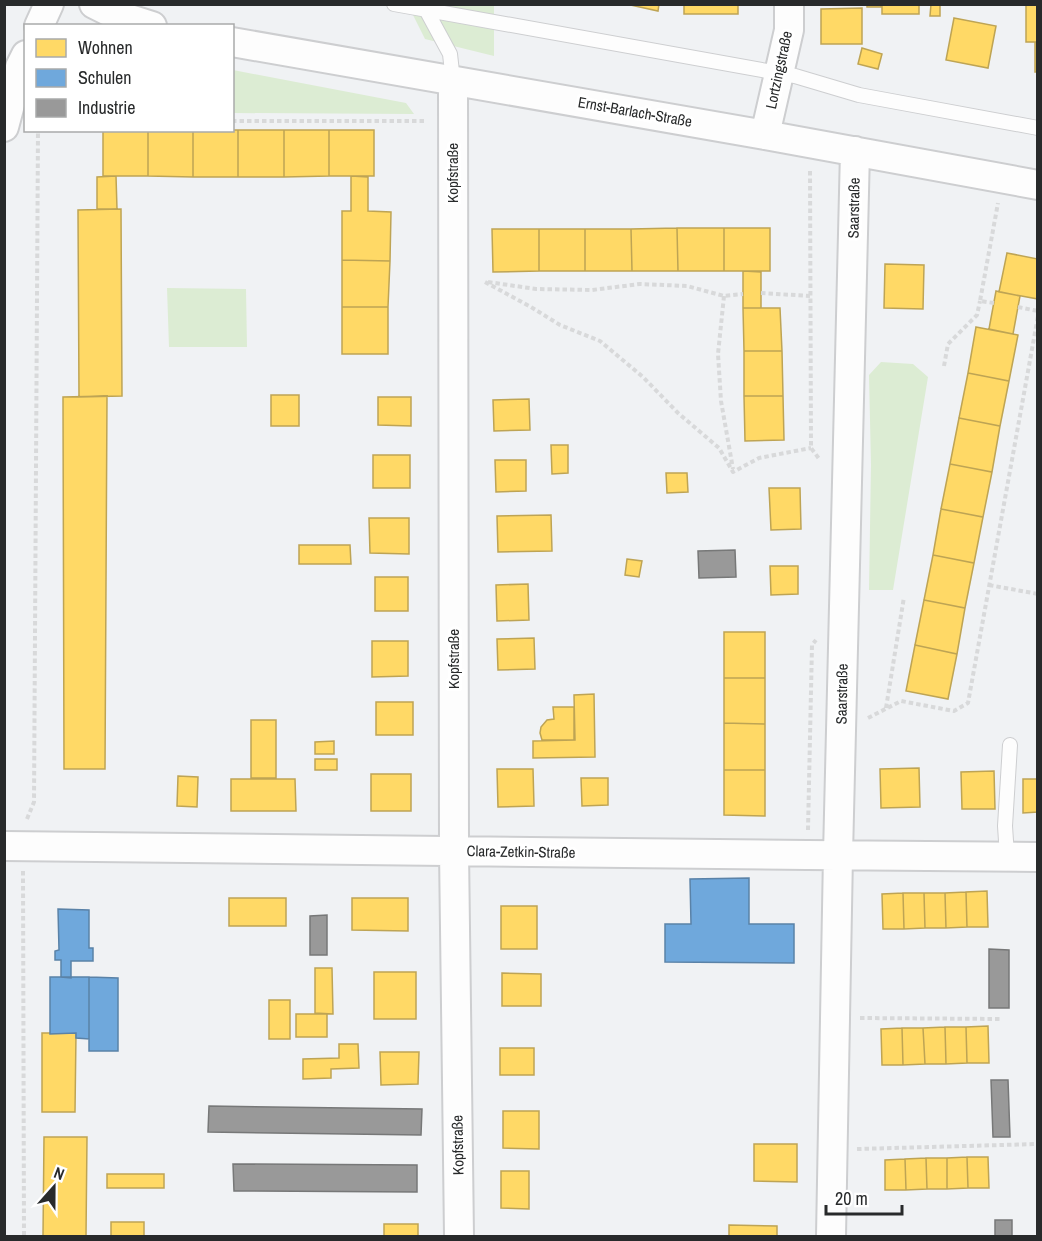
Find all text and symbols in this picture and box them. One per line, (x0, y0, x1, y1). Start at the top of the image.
legend (24, 24, 234, 132)
street label: Lortzingstraße (760, 29, 797, 111)
text: Wohnen (78, 35, 133, 60)
text: Schulen (78, 65, 131, 90)
street label: Ernst-Barlach-Straße (576, 91, 694, 132)
text: Industrie (78, 95, 135, 120)
street label: Kopfstraße (442, 143, 463, 203)
street label: Saarstraße (842, 177, 865, 239)
street label: Kopfstraße (443, 629, 464, 689)
street label: Saarstraße (830, 663, 853, 725)
street label: Clara-Zetkin-Straße (466, 840, 576, 863)
street label: Kopfstraße (446, 1115, 469, 1175)
north arrow (24, 1157, 84, 1217)
text: N (51, 1161, 68, 1185)
scale bar (826, 1178, 902, 1216)
text: 20 m (835, 1186, 868, 1211)

